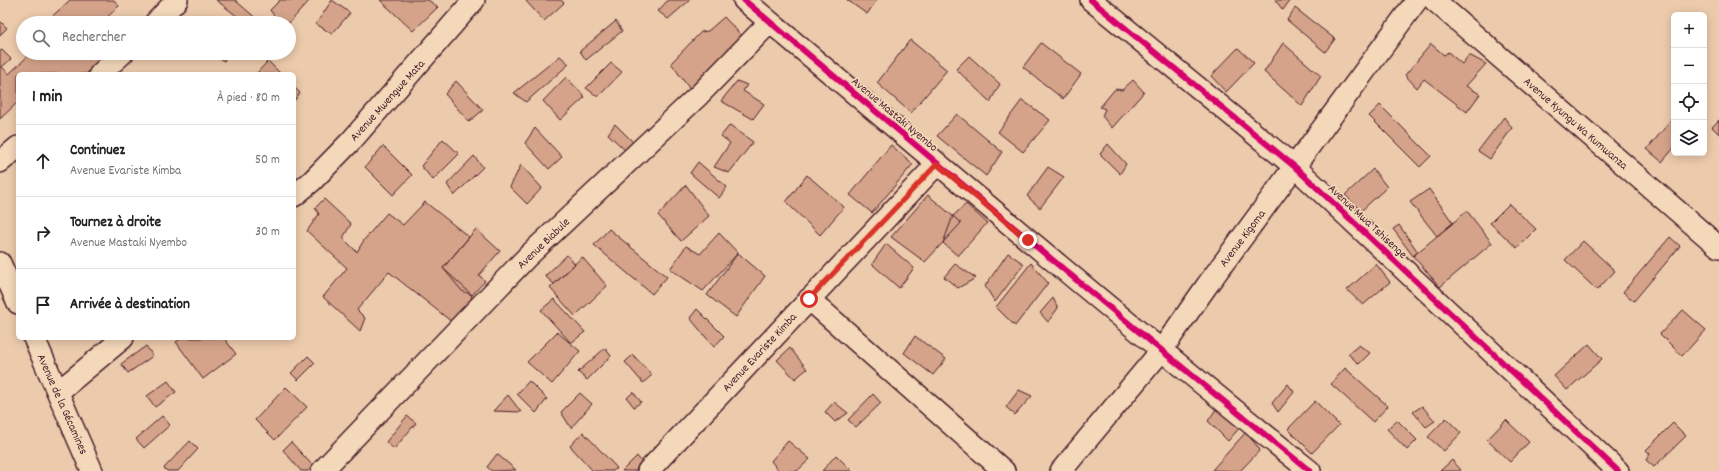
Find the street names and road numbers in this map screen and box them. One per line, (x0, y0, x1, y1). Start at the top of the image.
street label: Avenue Mwengwe Mata (347, 56, 430, 146)
street label: Avenue Mastaki Nyembo (847, 74, 941, 156)
street label: Avenue Kyungu Wa Kumwanza (1519, 74, 1631, 174)
street label: Avenue Mwa Tshisenge (1324, 181, 1410, 263)
street label: Avenue Kigoma (1216, 206, 1271, 271)
street label: Avenue Biabule (514, 214, 574, 274)
street label: Avenue Evariste Kimba (719, 309, 802, 396)
street label: Avenue de la Gécamines (32, 352, 91, 458)

